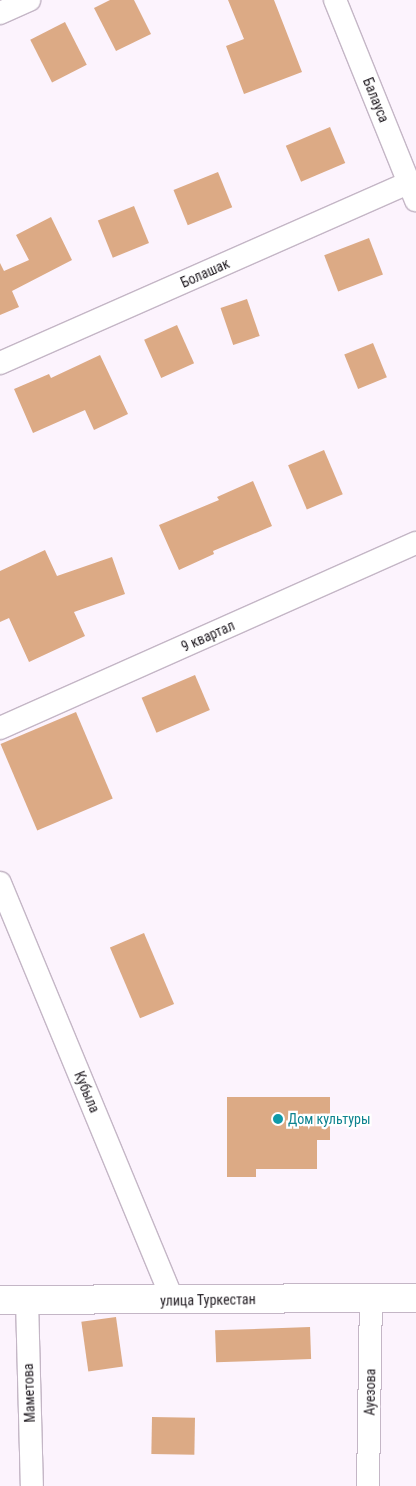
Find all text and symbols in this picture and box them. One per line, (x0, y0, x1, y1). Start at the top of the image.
street label: Балауса (359, 75, 393, 125)
street label: Болашак (178, 255, 232, 291)
street label: 9 квартал (179, 617, 237, 655)
street label: Кубыла (71, 1069, 103, 1115)
place label: Дом культуры (288, 1111, 370, 1127)
marker: Дом культуры (272, 1113, 284, 1125)
street label: улица Туркестан (160, 1291, 256, 1309)
street label: Маметова (20, 1363, 38, 1423)
street label: Ауезова (361, 1368, 379, 1416)

